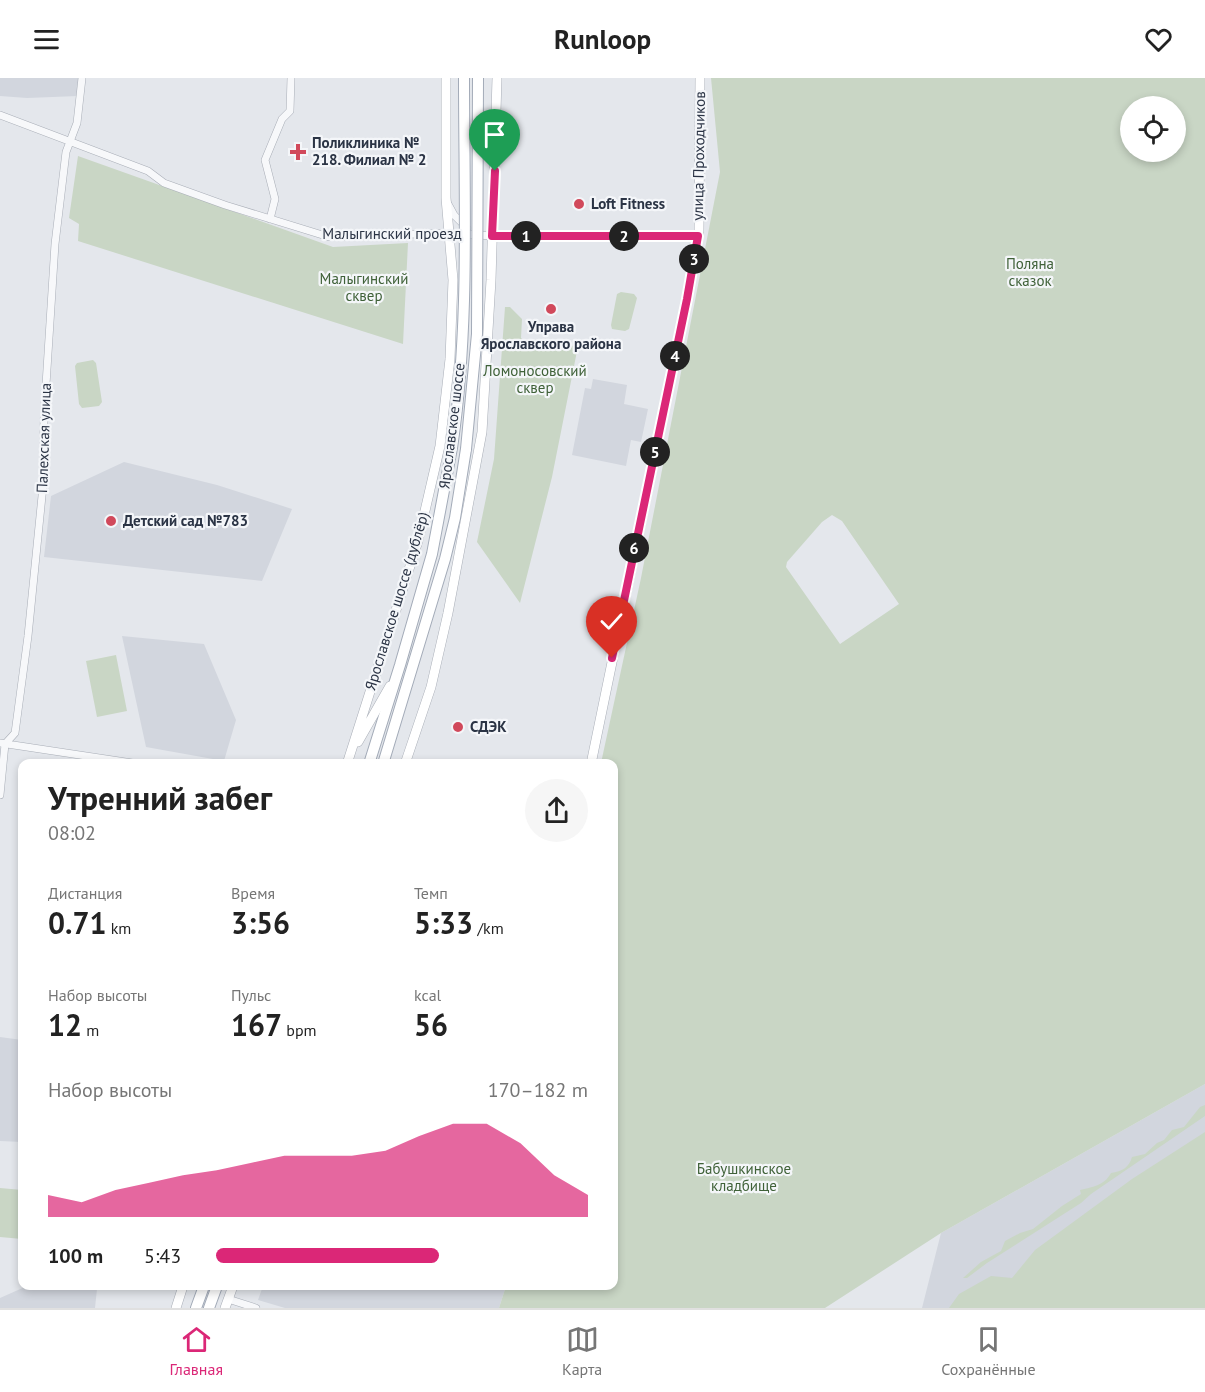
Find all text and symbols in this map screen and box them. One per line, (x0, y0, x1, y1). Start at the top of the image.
text: Runloop (554, 22, 651, 56)
icon: menu (30, 23, 63, 56)
icon: heart (1142, 23, 1175, 56)
street label: улица Проходчиков (688, 91, 709, 221)
map controls (1120, 96, 1186, 162)
button: locate (1120, 96, 1186, 162)
pin (469, 109, 520, 171)
icon: arrive (478, 118, 511, 151)
place label: Поликлиника № 218. Филиал № 2 (312, 133, 427, 169)
marker: Поликлиника № 218. Филиал № 2 (289, 143, 307, 161)
place label: Loft Fitness (591, 194, 665, 213)
marker: Loft Fitness (572, 197, 586, 211)
pin: 1 (511, 221, 541, 251)
pin: 2 (609, 221, 639, 251)
street label: Малыгинский проезд (322, 224, 462, 243)
text: 1 (521, 226, 531, 246)
text: 2 (619, 226, 629, 246)
pin: 3 (679, 244, 709, 274)
text: 3 (689, 249, 699, 269)
park label: Поляна сказок (1006, 254, 1054, 290)
park label: Малыгинский сквер (320, 269, 408, 305)
marker: Управа Ярославского района (544, 302, 558, 316)
place label: Управа Ярославского района (481, 317, 621, 353)
pin: 4 (660, 341, 690, 371)
text: 4 (670, 346, 680, 366)
park label: Ломоносовский сквер (482, 361, 587, 397)
street label: Ярославское шоссе (434, 362, 469, 490)
street label: Палехская улица (32, 383, 55, 493)
pin: 5 (640, 437, 670, 467)
text: 5 (650, 442, 660, 462)
street label: Ярославское шоссе (дублёр) (360, 509, 433, 692)
place label: Детский сад №783 (123, 511, 248, 530)
marker: Детский сад №783 (104, 514, 118, 528)
pin: 6 (619, 533, 649, 563)
text: 6 (629, 538, 639, 558)
pin (586, 596, 637, 658)
icon: check (595, 605, 628, 638)
place label: СДЭК (470, 717, 507, 736)
marker: СДЭК (451, 720, 465, 734)
text: Утренний забег (48, 776, 272, 819)
button: share (525, 779, 588, 842)
text: 08:02 (48, 820, 96, 846)
text: Дистанция (48, 883, 122, 903)
text: Время (231, 883, 275, 903)
text: Темп (414, 883, 448, 903)
text: 0.71 (48, 903, 106, 942)
text: 3:56 (231, 903, 290, 942)
text: 5:33 (414, 903, 473, 942)
text: km (106, 918, 131, 938)
text: /km (473, 918, 504, 938)
text: Набор высоты (48, 985, 147, 1005)
text: Пульс (231, 985, 271, 1005)
text: kcal (414, 985, 441, 1005)
text: 12 (48, 1005, 82, 1044)
text: 167 (231, 1005, 282, 1044)
text: 56 (414, 1005, 448, 1044)
text: m (82, 1020, 99, 1040)
text: bpm (282, 1020, 317, 1040)
text: Набор высоты (48, 1077, 172, 1103)
text: 170–182 m (488, 1077, 588, 1103)
park label: Бабушкинское кладбище (697, 1159, 791, 1195)
text: 100 m (48, 1243, 103, 1269)
text: 5:43 (144, 1243, 181, 1269)
tab: Главная (169, 1323, 223, 1379)
tab: Карта (562, 1323, 602, 1379)
tab: Сохранённые (941, 1323, 1036, 1379)

